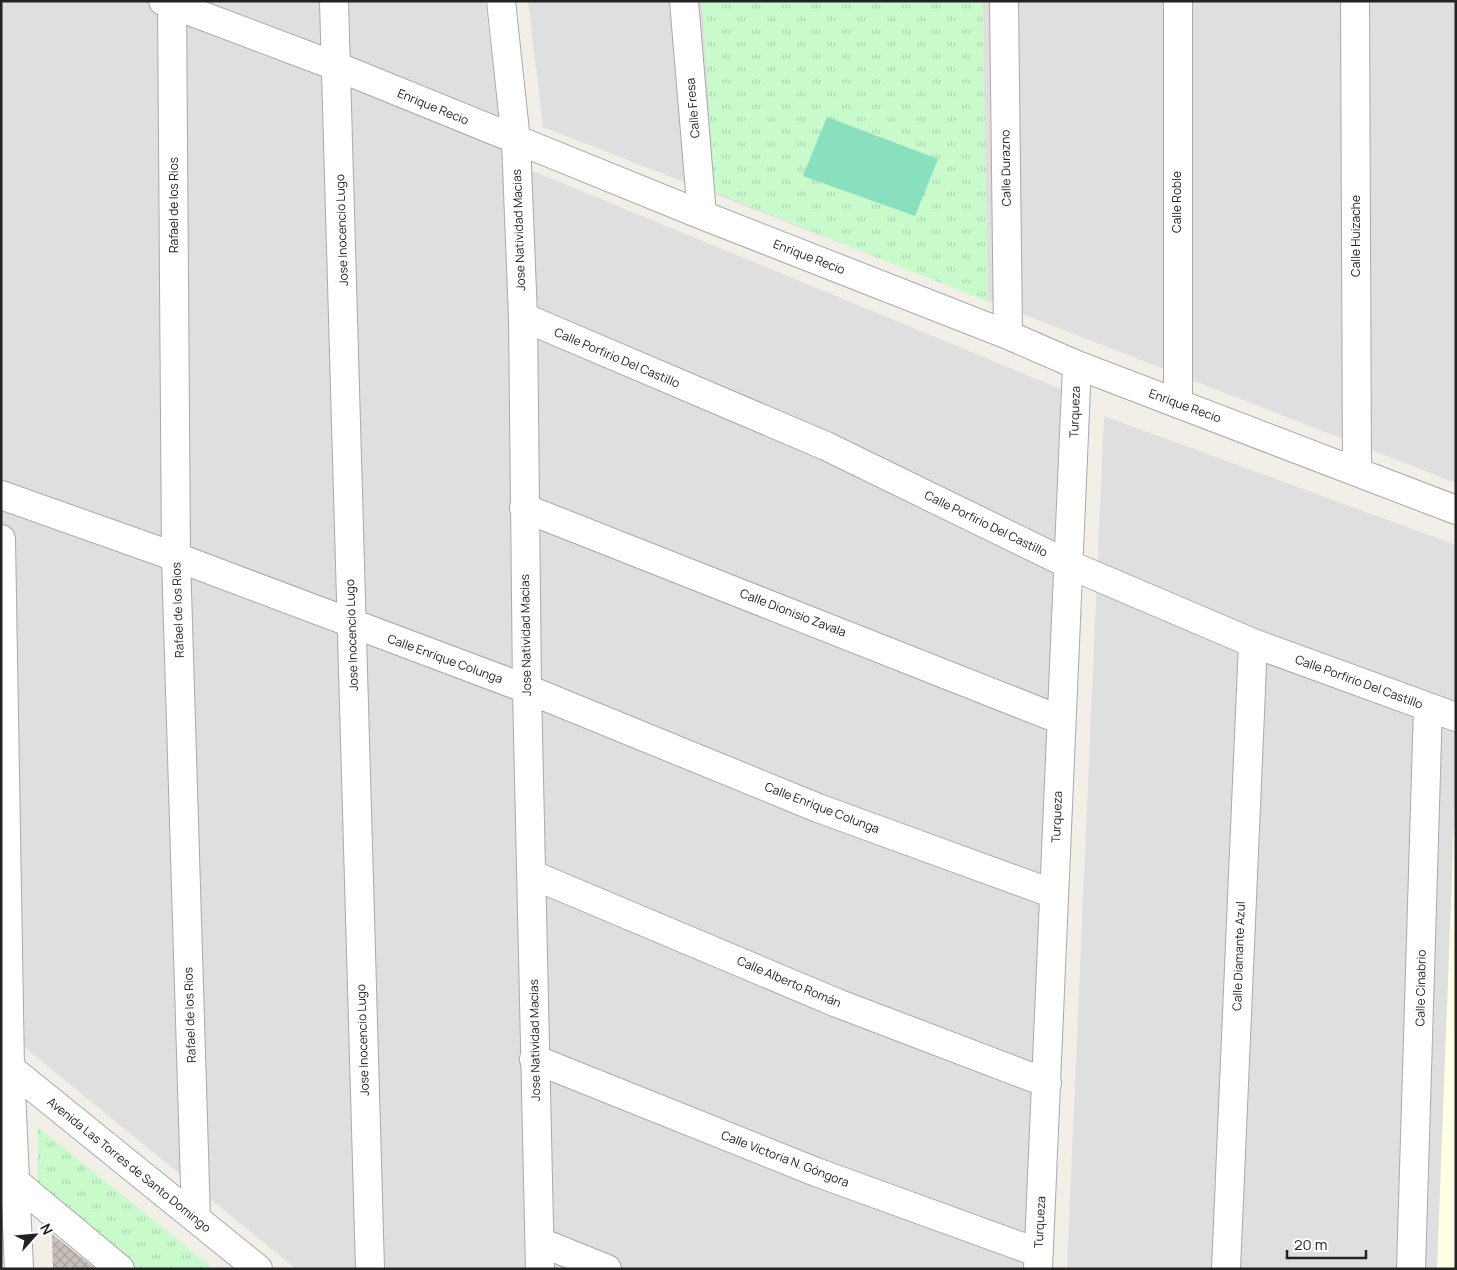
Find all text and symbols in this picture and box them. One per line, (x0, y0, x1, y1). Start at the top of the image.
street label: Calle Fresa (681, 77, 704, 139)
street label: Enrique Recio (395, 84, 471, 129)
street label: Calle Durazno (996, 129, 1015, 207)
street label: Rafael de los Rios (165, 157, 182, 253)
street label: Jose Natividad Macias (508, 169, 529, 291)
street label: Calle Roble (1168, 171, 1185, 233)
street label: Jose Inocencio Lugo (331, 174, 352, 286)
street label: Calle Huizache (1347, 195, 1364, 277)
street label: Enrique Recio (771, 235, 848, 278)
street label: Calle Porfirio Del Castillo (552, 323, 683, 392)
street label: Enrique Recio (1147, 385, 1224, 426)
street label: Turqueza (1065, 386, 1084, 438)
street label: Calle Porfirio Del Castillo (922, 486, 1051, 561)
street label: Rafael de los Rios (167, 562, 188, 658)
street label: Jose Natividad Macias (516, 574, 535, 696)
street label: Jose Inocencio Lugo (341, 579, 362, 691)
street label: Calle Dionisio Zavala (738, 584, 849, 641)
street label: Calle Enrique Colunga (385, 630, 505, 687)
street label: Calle Porfirio Del Castillo (1293, 650, 1425, 713)
street label: Calle Enrique Colunga (762, 778, 882, 837)
street label: Turqueza (1047, 791, 1066, 843)
street label: Calle Diamante Azul (1228, 901, 1249, 1011)
street label: Calle Cinabrio (1411, 949, 1430, 1027)
street label: Calle Alberto Román (734, 952, 844, 1011)
street label: Rafael de los Rios (179, 967, 200, 1063)
street label: Jose Natividad Macias (525, 979, 544, 1101)
street label: Jose Inocencio Lugo (352, 984, 373, 1096)
street label: Avenida Las Torres de Santo Domingo (44, 1093, 215, 1236)
street label: Calle Victoria N. Góngora (719, 1126, 852, 1191)
street label: Turqueza (1030, 1196, 1049, 1248)
north arrow (10, 1210, 60, 1260)
text: N (36, 1220, 58, 1238)
scale bar (1287, 1228, 1366, 1260)
text: 20 m (1294, 1234, 1327, 1255)

